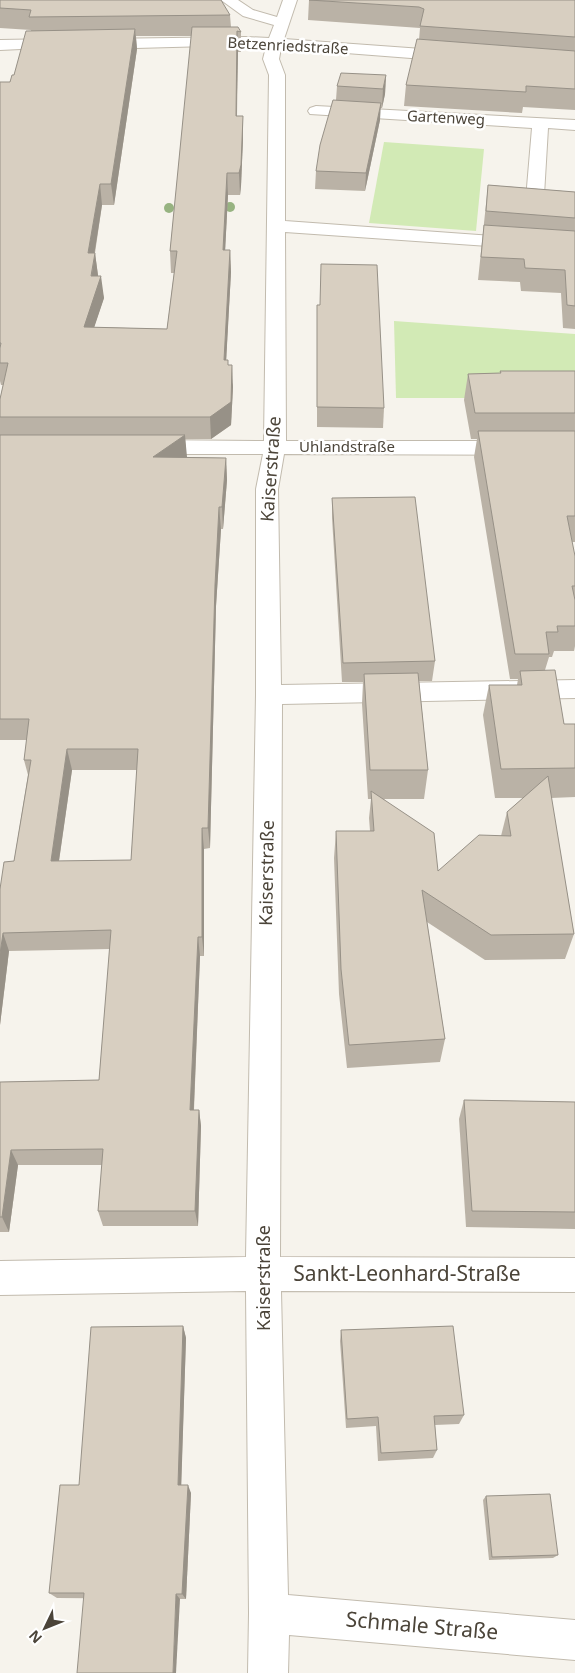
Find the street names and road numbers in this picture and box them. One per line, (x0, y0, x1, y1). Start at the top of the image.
street label: Betzenriedstraße (227, 32, 349, 58)
street label: Gartenweg (407, 105, 486, 129)
street label: Kaiserstraße (254, 415, 286, 523)
street label: Uhlandstraße (299, 436, 395, 456)
street label: Kaiserstraße (253, 820, 279, 926)
street label: Kaiserstraße (251, 1225, 275, 1331)
street label: Sankt-Leonhard-Straße (293, 1259, 521, 1287)
street label: Schmale Straße (345, 1604, 500, 1646)

